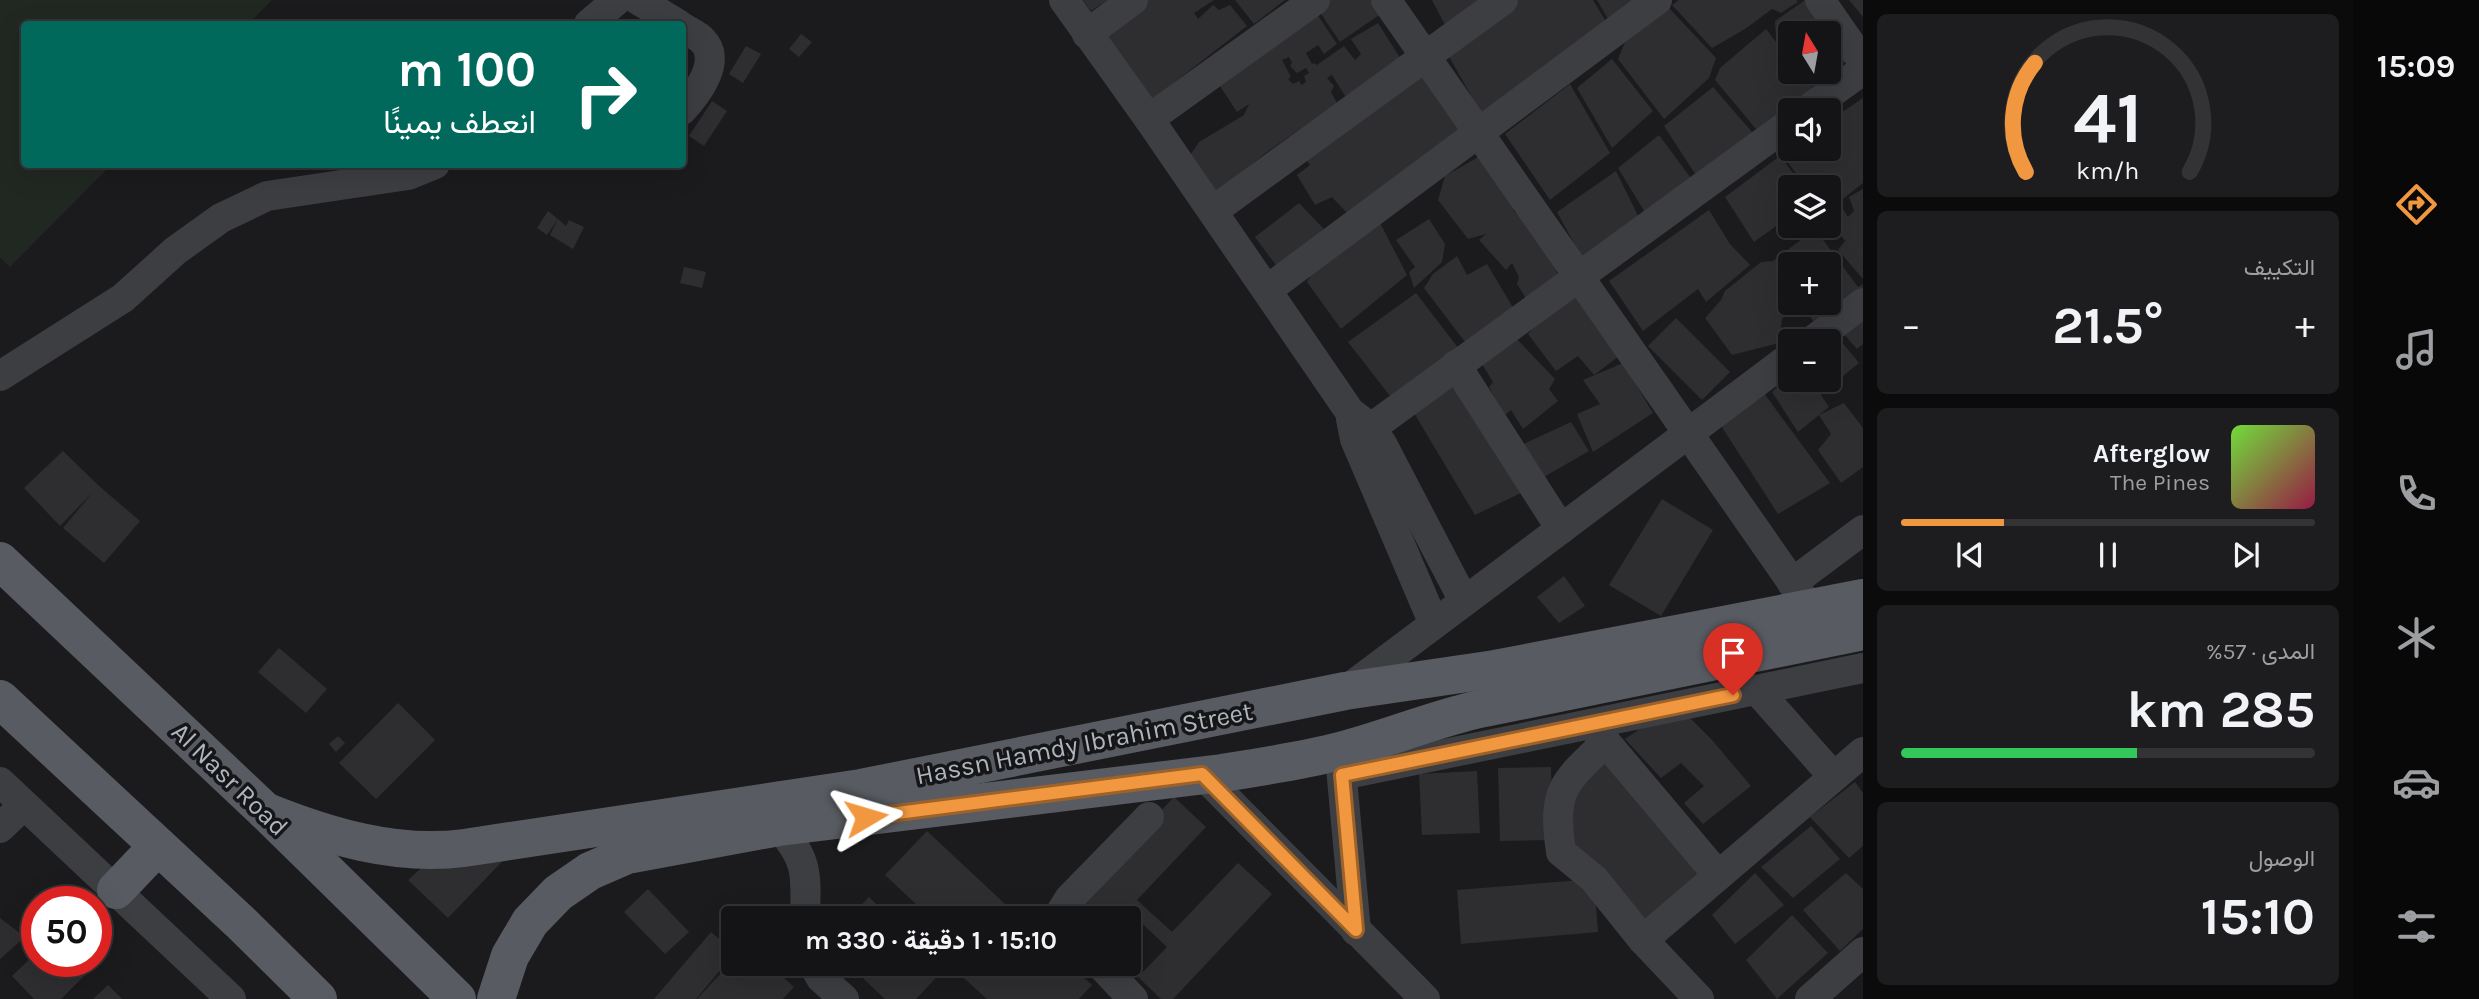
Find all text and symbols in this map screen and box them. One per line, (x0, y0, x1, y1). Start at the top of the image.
north arrow (1778, 21, 1841, 84)
map controls (1778, 21, 1841, 392)
text: 100 m (398, 41, 536, 98)
text: 15:09 (2377, 48, 2455, 85)
icon: right (560, 49, 651, 140)
text: 41 (2073, 75, 2143, 160)
button: sound (1778, 98, 1841, 161)
text: انعطف يمينًا (383, 104, 536, 141)
text: km/h (2076, 155, 2140, 184)
button: layers (1778, 175, 1841, 238)
icon: directions (2392, 180, 2441, 229)
button: + (1778, 252, 1841, 315)
text: التكييف (2244, 254, 2315, 281)
text: 21.5° (2052, 295, 2164, 356)
text: − (1901, 303, 1921, 348)
text: + (2295, 303, 2315, 348)
icon: music (2392, 325, 2441, 374)
button: − (1778, 329, 1841, 392)
text: Afterglow (2093, 438, 2210, 469)
text: The Pines (2110, 469, 2210, 496)
icon: phone (2392, 469, 2441, 518)
icon: previous (1951, 536, 1989, 574)
icon: pause (2089, 536, 2127, 574)
icon: next (2227, 536, 2265, 574)
icon: climate (2392, 613, 2441, 662)
pin (1703, 623, 1763, 695)
icon: arrive (1714, 634, 1752, 672)
text: المدى · 57% (2206, 638, 2315, 665)
text: 285 km (2126, 679, 2315, 740)
street label: Hassn Hamdy Ibrahim Street (913, 696, 1255, 791)
street label: Al Nasr Road (165, 716, 294, 842)
icon: car (2392, 758, 2441, 807)
position arrow (829, 780, 903, 854)
text: الوصول (2249, 845, 2315, 872)
speed limit sign: 50 (21, 886, 112, 977)
text: 15:10 (2201, 886, 2315, 947)
icon: filters (2392, 902, 2441, 951)
text: 15:10 · 1 دقيقة · 330 m (805, 925, 1057, 956)

